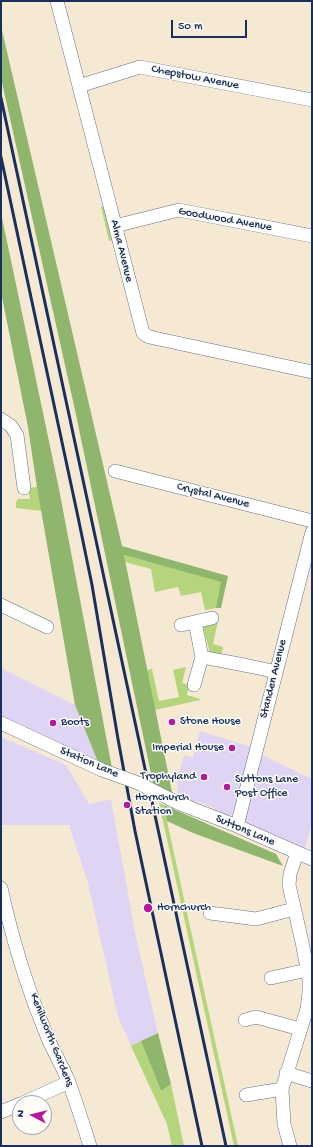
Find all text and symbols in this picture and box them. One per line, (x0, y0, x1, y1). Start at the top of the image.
scale bar (173, 12, 249, 38)
text: 50 m (178, 20, 203, 34)
street label: Chepstow Avenue (150, 62, 240, 94)
street label: Goodwood Avenue (177, 205, 273, 235)
street label: Alma Avenue (106, 218, 136, 284)
street label: Crystal Avenue (175, 480, 251, 512)
street label: Standen Avenue (257, 638, 291, 720)
place label: Stone House (180, 715, 241, 729)
place label: Boots (61, 716, 89, 730)
marker: Stone House (167, 717, 177, 727)
marker: Boots (48, 718, 58, 728)
place label: Imperial House (152, 741, 224, 755)
marker: Imperial House (227, 743, 237, 753)
street label: Station Lane (57, 744, 121, 782)
place label: Trophyland (141, 770, 196, 784)
marker: Trophyland (199, 772, 209, 782)
place label: Suttons Lane Post Office (235, 773, 298, 801)
marker: Suttons Lane Post Office (222, 782, 232, 792)
place label: Hornchurch Station (135, 791, 189, 819)
marker: Hornchurch Station (122, 800, 132, 810)
street label: Suttons Lane (213, 812, 277, 850)
place label: Hornchurch (157, 901, 211, 915)
marker: Hornchurch (142, 902, 154, 914)
street label: Kenilworth Gardens (26, 991, 76, 1089)
north arrow (12, 1095, 52, 1135)
text: N (15, 1109, 27, 1118)

